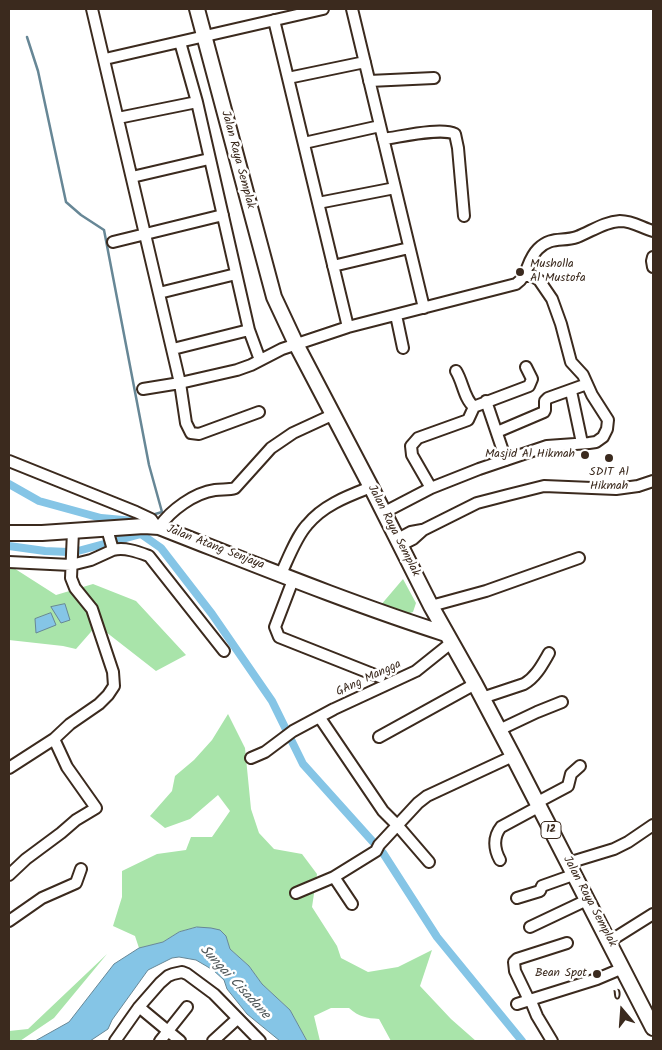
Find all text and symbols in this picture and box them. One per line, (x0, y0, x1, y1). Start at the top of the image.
street label: Jalan Raya Semplak (217, 109, 257, 211)
place label: Musholla Al Mustofa (530, 258, 586, 286)
marker: Musholla Al Mustofa (514, 266, 526, 278)
place label: Masjid Al Hikmah (485, 448, 575, 462)
marker: Masjid Al Hikmah (579, 449, 591, 461)
marker: SDIT Al Hikmah (603, 452, 615, 464)
place label: SDIT Al Hikmah (589, 466, 629, 494)
street label: Jalan Raya Semplak (364, 483, 422, 579)
street label: Jalan Atang Senjaya (164, 523, 266, 573)
street label: GAng Mangga (334, 658, 404, 700)
road number: 12 (541, 822, 561, 838)
street label: Jalan Raya Semplak (559, 854, 619, 950)
water label: Sungai Cisadane (195, 942, 273, 1024)
place label: Bean Spot (535, 967, 587, 981)
marker: Bean Spot (591, 968, 603, 980)
text: U (610, 984, 625, 1007)
north arrow (597, 985, 647, 1035)

